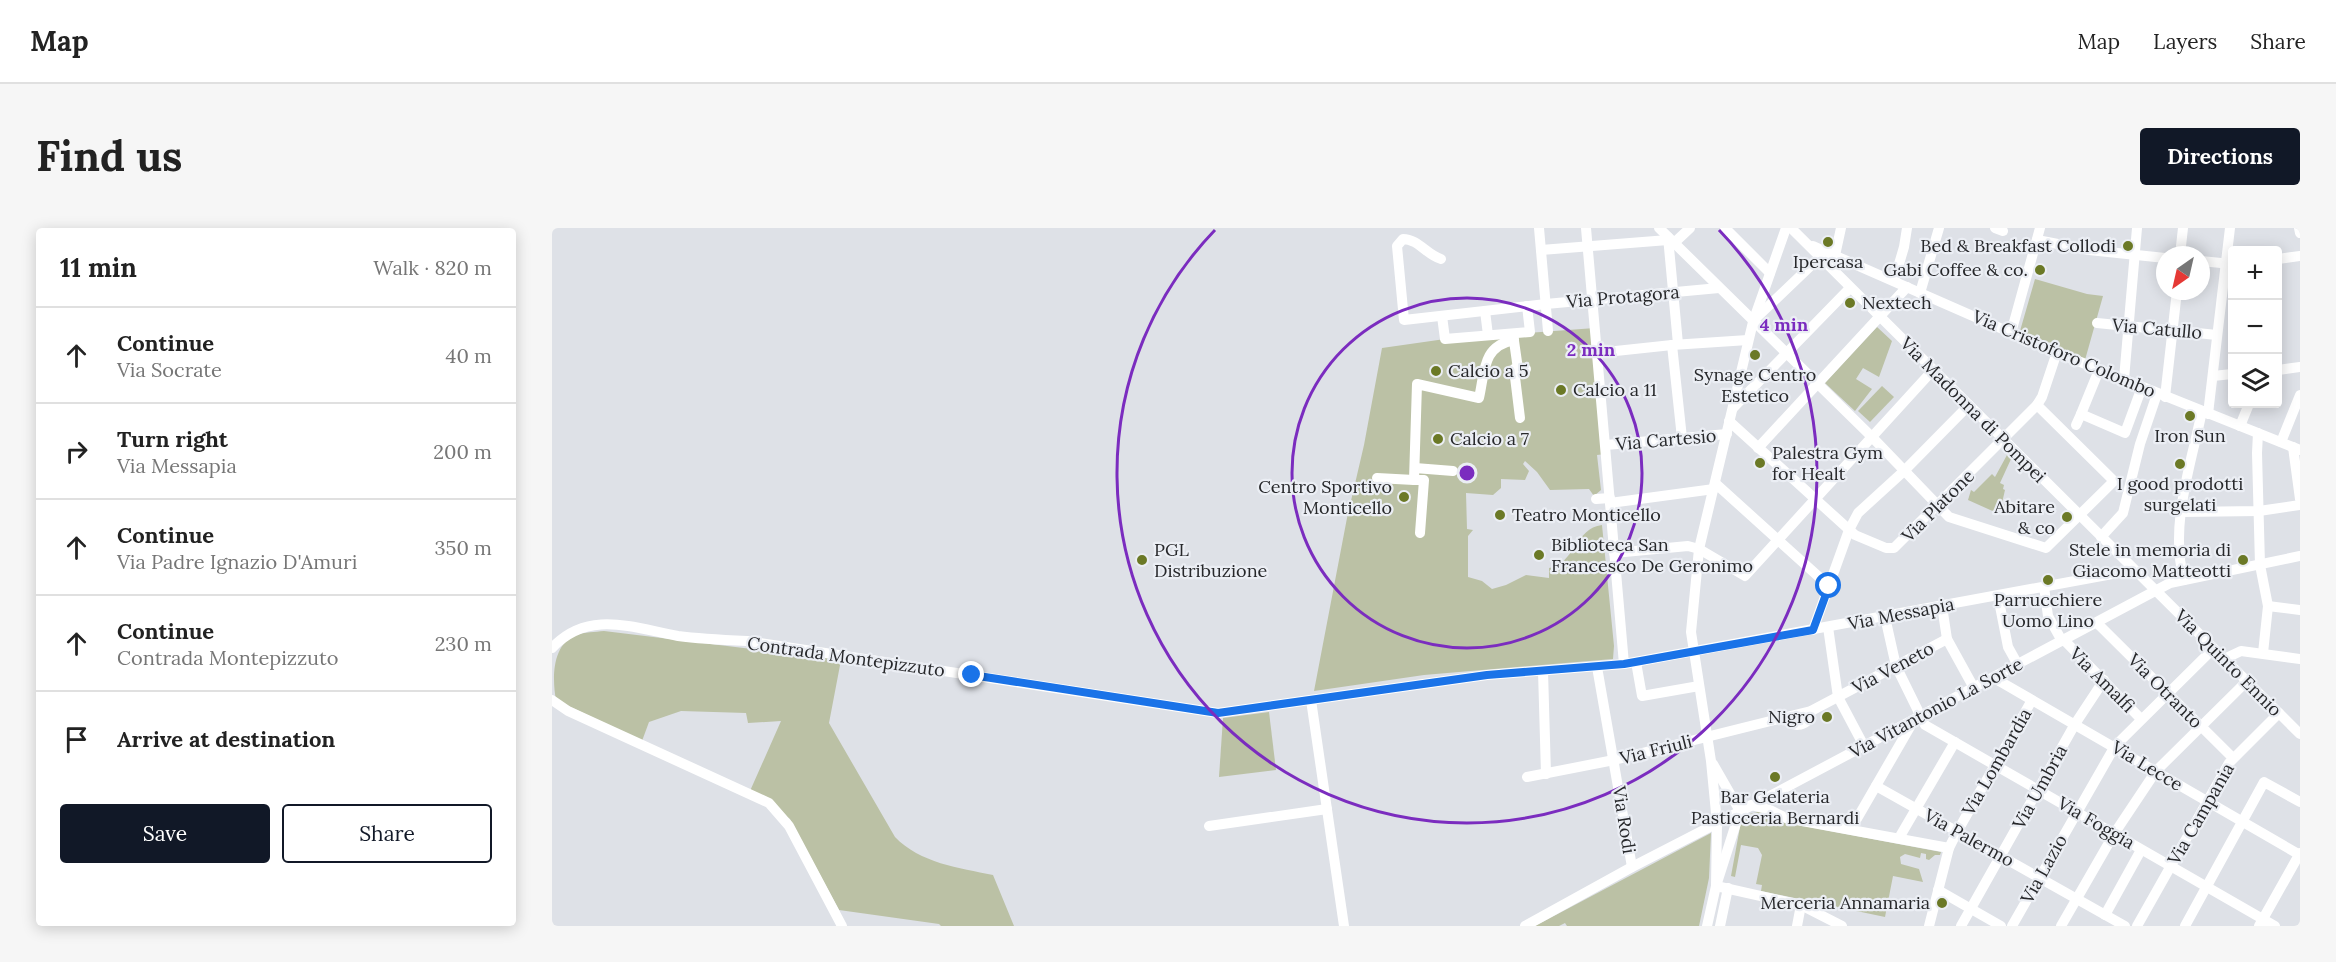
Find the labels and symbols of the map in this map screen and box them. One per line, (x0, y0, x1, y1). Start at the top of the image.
place label: Bed & Breakfast Collodi (1920, 234, 2116, 257)
marker: Ipercasa (1821, 235, 1835, 249)
marker: Bed & Breakfast Collodi (2121, 239, 2135, 253)
north arrow (2156, 246, 2210, 300)
place label: Ipercasa (1793, 250, 1863, 273)
place label: Gabi Coffee & co. (1884, 258, 2028, 281)
marker: Gabi Coffee & co. (2033, 263, 2047, 277)
street label: Via Protagora (1565, 280, 1680, 313)
place label: Nextech (1862, 291, 1932, 314)
marker: Nextech (1843, 296, 1857, 310)
street label: Via Cristoforo Colombo (1968, 304, 2159, 403)
text: 4 min (1760, 313, 1809, 336)
street label: Via Catullo (2110, 313, 2203, 344)
street label: Via Madonna di Pompei (1895, 331, 2051, 487)
text: 2 min (1567, 338, 1616, 361)
marker: Synage Centro Estetico (1748, 348, 1762, 362)
place label: Calcio a 5 (1448, 359, 1529, 382)
place label: Synage Centro Estetico (1694, 363, 1816, 407)
marker: Calcio a 5 (1429, 364, 1443, 378)
place label: Calcio a 11 (1573, 378, 1657, 401)
marker: Calcio a 11 (1554, 383, 1568, 397)
marker: Iron Sun (2183, 409, 2197, 423)
street label: Via Cartesio (1614, 424, 1717, 455)
place label: Iron Sun (2154, 424, 2226, 447)
place label: Calcio a 7 (1450, 427, 1529, 450)
marker: Calcio a 7 (1431, 432, 1445, 446)
place label: Palestra Gym for Healt (1772, 441, 1883, 485)
marker: Palestra Gym for Healt (1753, 456, 1767, 470)
marker: I good prodotti surgelati (2173, 457, 2187, 471)
centre of rings (1457, 463, 1477, 483)
street label: Via Platone (1896, 464, 1979, 548)
place label: I good prodotti surgelati (2117, 472, 2243, 516)
place label: Centro Sportivo Monticello (1258, 475, 1392, 519)
marker: Centro Sportivo Monticello (1397, 490, 1411, 504)
place label: Abitare & co (1993, 495, 2055, 539)
place label: Teatro Monticello (1512, 503, 1661, 526)
marker: Teatro Monticello (1493, 508, 1507, 522)
marker: Abitare & co (2060, 510, 2074, 524)
place label: Biblioteca San Francesco De Geronimo (1551, 533, 1753, 577)
place label: PGL Distribuzione (1154, 538, 1268, 582)
place label: Stele in memoria di Giacomo Matteotti (2069, 538, 2231, 582)
marker: Biblioteca San Francesco De Geronimo (1532, 548, 1546, 562)
marker: PGL Distribuzione (1135, 553, 1149, 567)
marker: Stele in memoria di Giacomo Matteotti (2236, 553, 2250, 567)
route start (1815, 572, 1841, 598)
marker: Parrucchiere Uomo Lino (2041, 573, 2055, 587)
place label: Parrucchiere Uomo Lino (1994, 588, 2102, 632)
street label: Via Messapia (1845, 592, 1956, 635)
street label: Via Quinto Ennio (2169, 603, 2287, 721)
street label: Contrada Montepizzuto (746, 631, 946, 682)
street label: Via Veneto (1847, 636, 1938, 699)
street label: Via Amalfi (2064, 641, 2140, 717)
street label: Via Otranto (2122, 647, 2208, 733)
street label: Via Vitantonio La Sorte (1844, 652, 2027, 764)
route end (958, 661, 984, 687)
street label: Via Lombardia (1956, 704, 2037, 820)
place label: Nigro (1768, 705, 1815, 728)
marker: Nigro (1820, 710, 1834, 724)
street label: Via Friuli (1616, 729, 1694, 770)
street label: Via Lecce (2106, 735, 2187, 796)
street label: Via Umbria (2007, 741, 2072, 834)
street label: Via Campania (2162, 759, 2239, 870)
marker: Bar Gelateria Pasticceria Bernardi (1768, 770, 1782, 784)
street label: Via Rodi (1608, 784, 1641, 855)
place label: Bar Gelateria Pasticceria Bernardi (1691, 785, 1859, 829)
street label: Via Foggia (2053, 791, 2139, 854)
street label: Via Palermo (1919, 803, 2018, 872)
street label: Via Lazio (2015, 830, 2072, 908)
place label: Merceria Annamaria (1760, 891, 1930, 914)
marker: Merceria Annamaria (1935, 896, 1949, 910)

